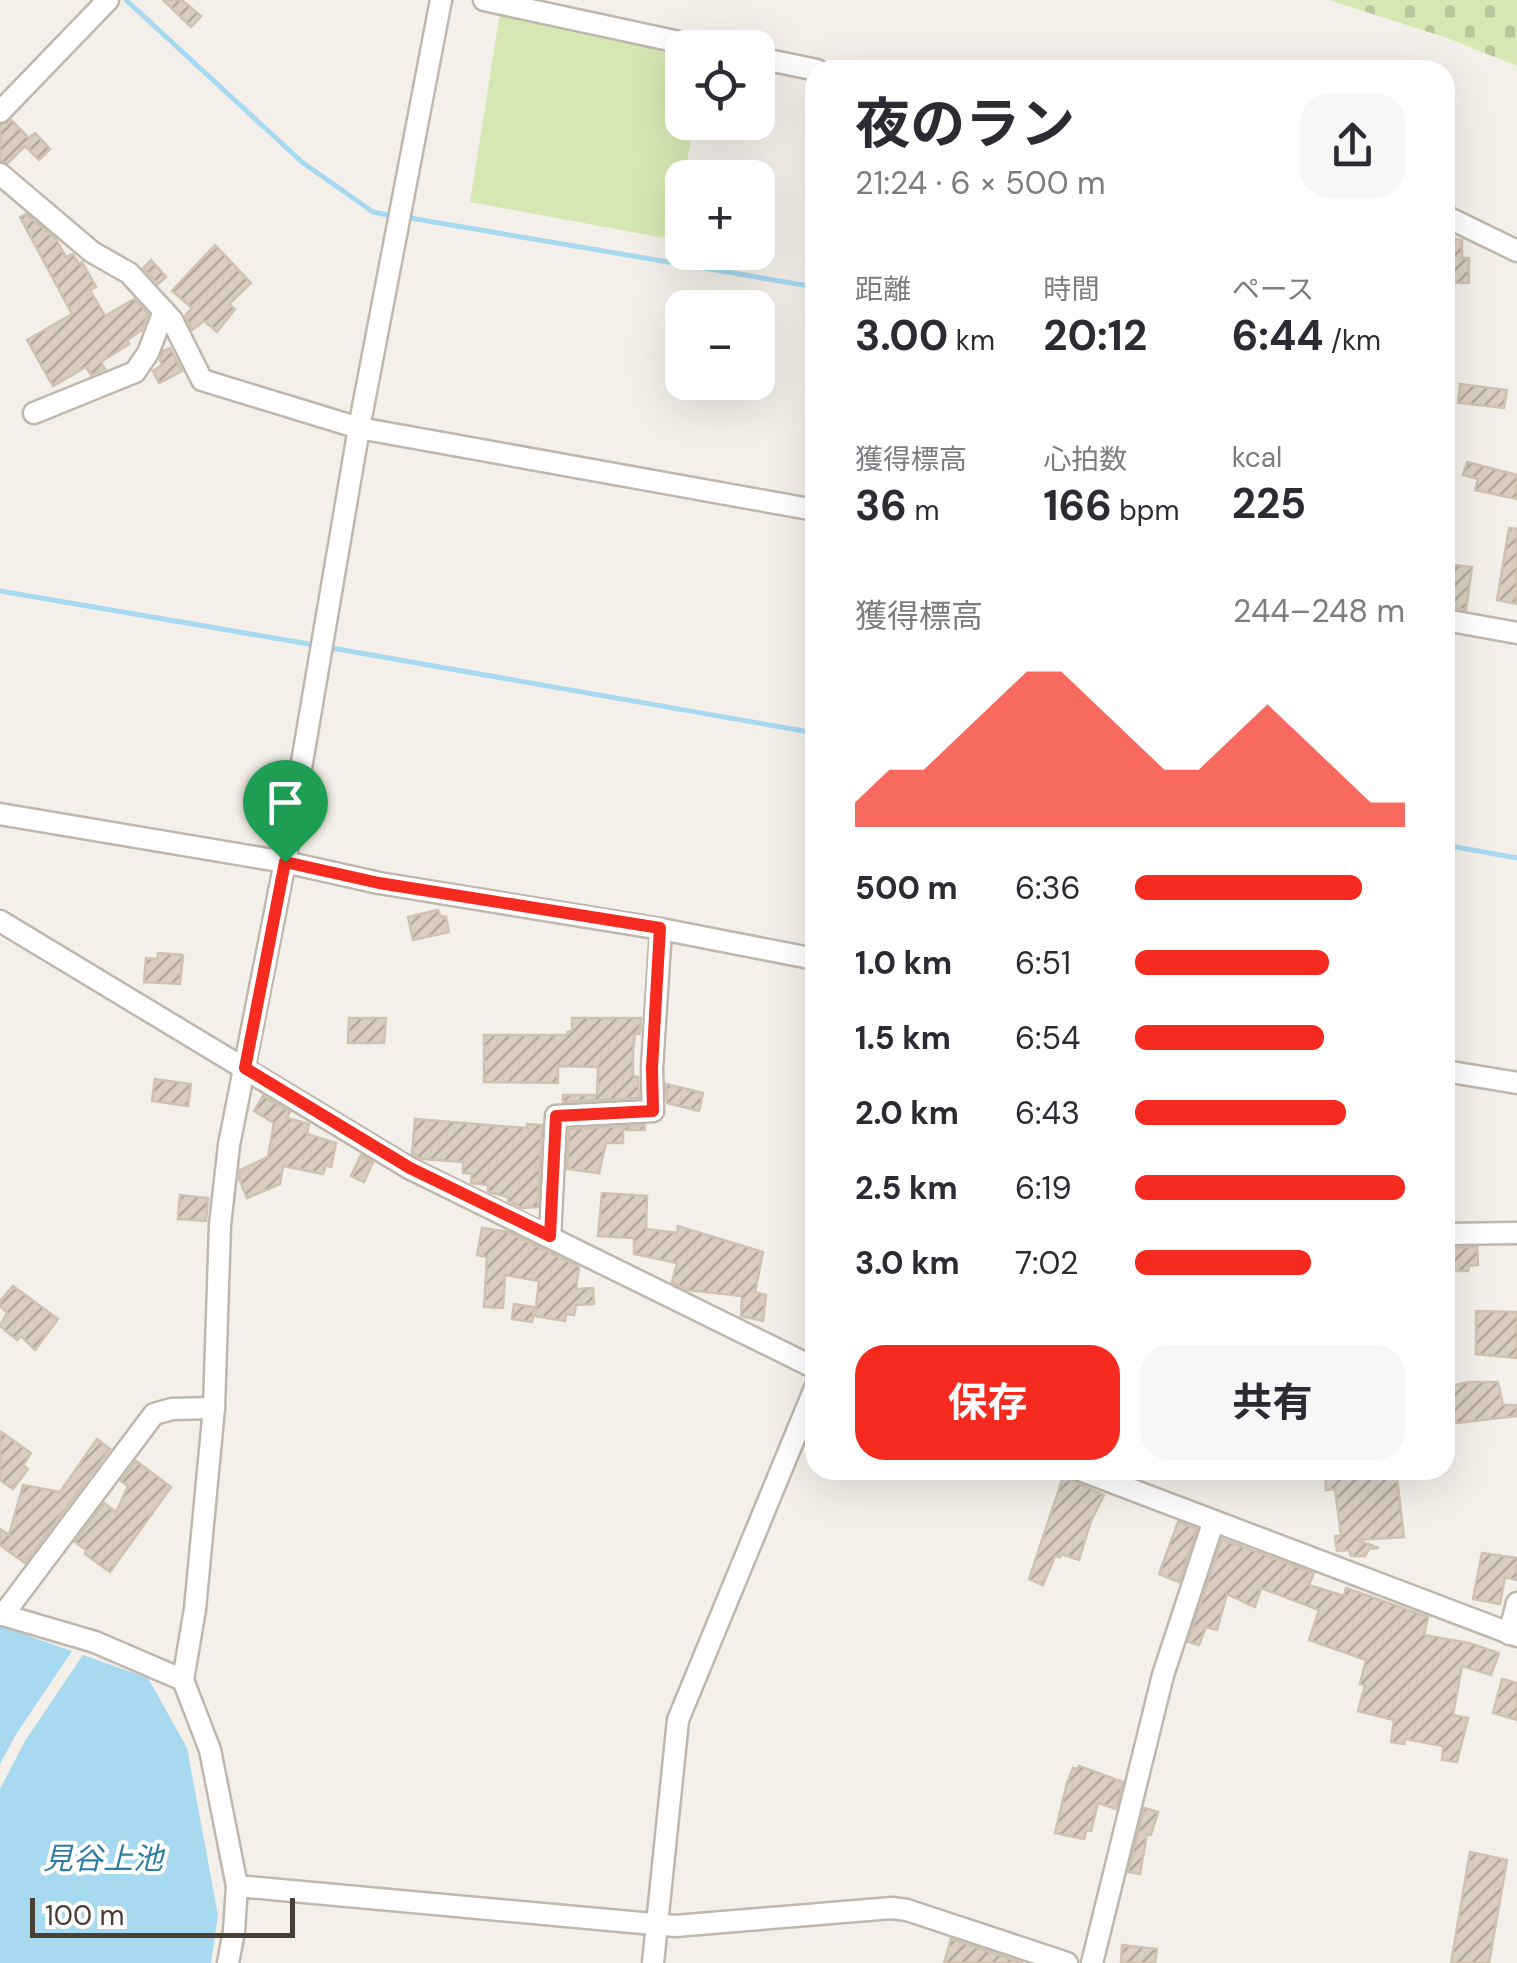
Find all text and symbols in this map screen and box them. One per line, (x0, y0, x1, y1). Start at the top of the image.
map controls (665, 30, 775, 400)
button: locate (665, 30, 775, 140)
text: 夜のラン (855, 88, 1075, 160)
button: share (1300, 93, 1405, 198)
button: + (665, 160, 775, 270)
text: 21:24 · 6 × 500 m (855, 162, 1106, 204)
text: 距離 (855, 271, 911, 308)
text: 時間 (1043, 271, 1099, 308)
text: ペース (1232, 271, 1314, 308)
button: − (665, 290, 775, 400)
text: 3.00 (855, 308, 948, 363)
text: 20:12 (1043, 308, 1147, 363)
text: 6:44 (1232, 308, 1324, 363)
text: km (948, 322, 995, 359)
text: /km (1324, 322, 1381, 359)
text: kcal (1232, 439, 1282, 476)
text: 獲得標高 (855, 441, 967, 478)
text: 心拍数 (1043, 441, 1127, 478)
text: 225 (1232, 476, 1306, 531)
text: 36 (855, 478, 907, 533)
text: 166 (1043, 478, 1112, 533)
text: m (907, 492, 939, 529)
text: bpm (1112, 492, 1179, 529)
text: 244–248 m (1233, 590, 1405, 632)
text: 獲得標高 (855, 595, 983, 637)
pin (243, 760, 328, 863)
icon: arrive (258, 775, 313, 830)
text: 500 m (855, 867, 958, 909)
text: 6:36 (1015, 867, 1081, 909)
text: 1.0 km (855, 942, 952, 984)
text: 6:51 (1015, 942, 1071, 984)
text: 1.5 km (855, 1017, 951, 1059)
text: 6:54 (1015, 1017, 1081, 1059)
text: 2.0 km (855, 1092, 959, 1134)
text: 6:43 (1015, 1092, 1080, 1134)
text: 2.5 km (855, 1167, 958, 1209)
text: 6:19 (1015, 1167, 1072, 1209)
text: 3.0 km (855, 1242, 960, 1284)
text: 7:02 (1015, 1242, 1079, 1284)
button: 保存 (855, 1345, 1120, 1460)
button: 共有 (1140, 1345, 1405, 1460)
water label: 見谷上池 (43, 1839, 166, 1878)
scale bar (30, 1893, 295, 1938)
text: 100 m (45, 1897, 124, 1934)

